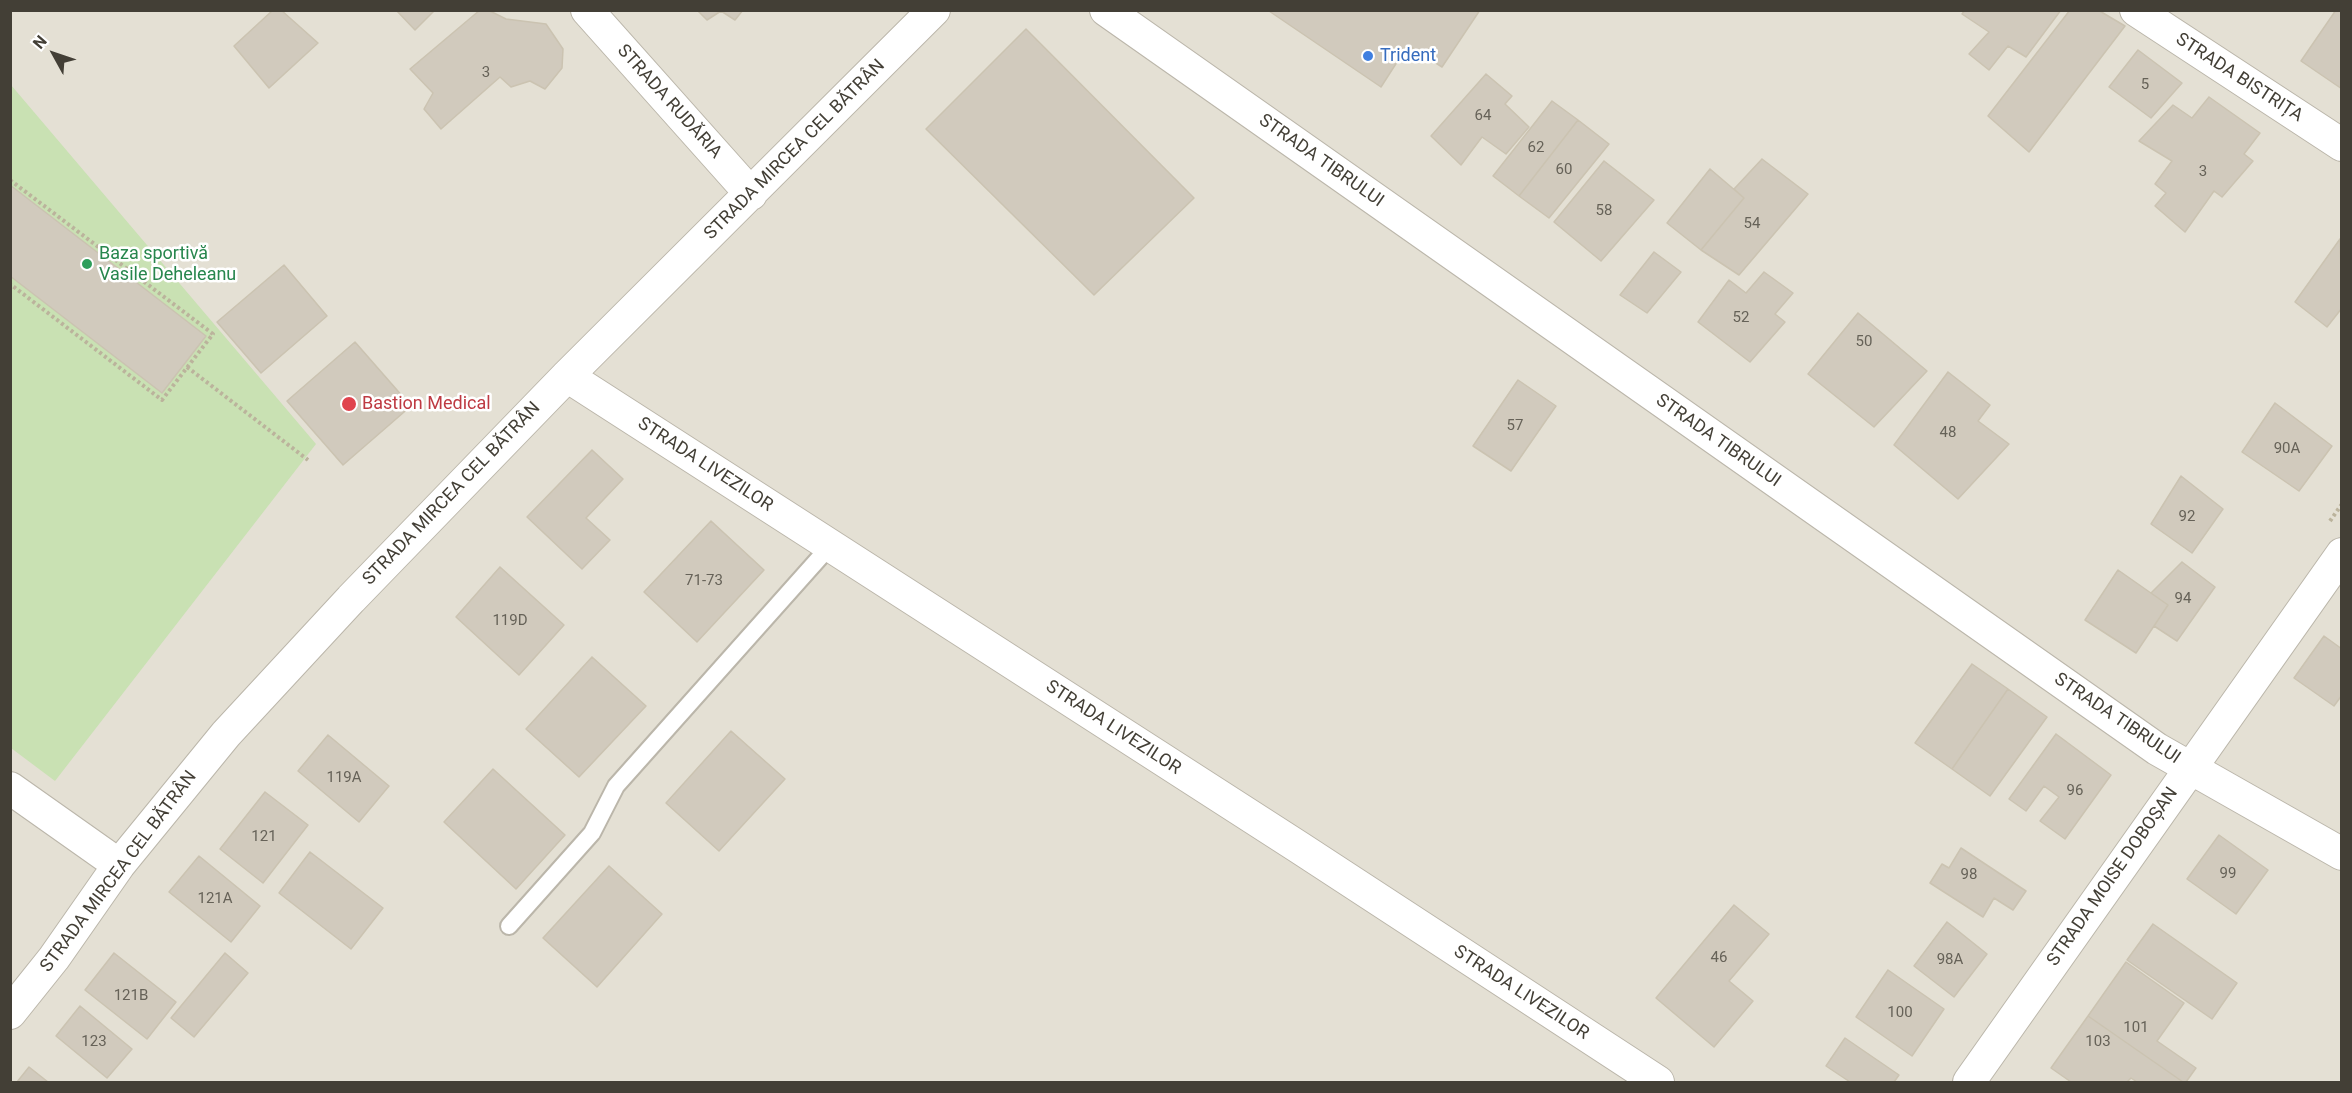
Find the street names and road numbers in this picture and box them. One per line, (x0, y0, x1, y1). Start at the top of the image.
street label: STRADA BISTRIȚA (2171, 29, 2307, 127)
street label: STRADA RUDĂRIA (612, 40, 726, 164)
street label: STRADA MIRCEA CEL BĂTRÂN (700, 55, 890, 245)
street label: STRADA TIBRULUI (1254, 110, 1388, 212)
street label: STRADA TIBRULUI (1651, 390, 1785, 492)
street label: STRADA MIRCEA CEL BĂTRÂN (359, 398, 545, 590)
street label: STRADA LIVEZILOR (633, 413, 777, 517)
street label: STRADA TIBRULUI (2050, 669, 2184, 769)
street label: STRADA LIVEZILOR (1041, 676, 1185, 780)
street label: STRADA MIRCEA CEL BĂTRÂN (36, 767, 202, 977)
street label: STRADA MOISE DOBOȘAN (2043, 783, 2183, 971)
street label: STRADA LIVEZILOR (1449, 941, 1593, 1045)

